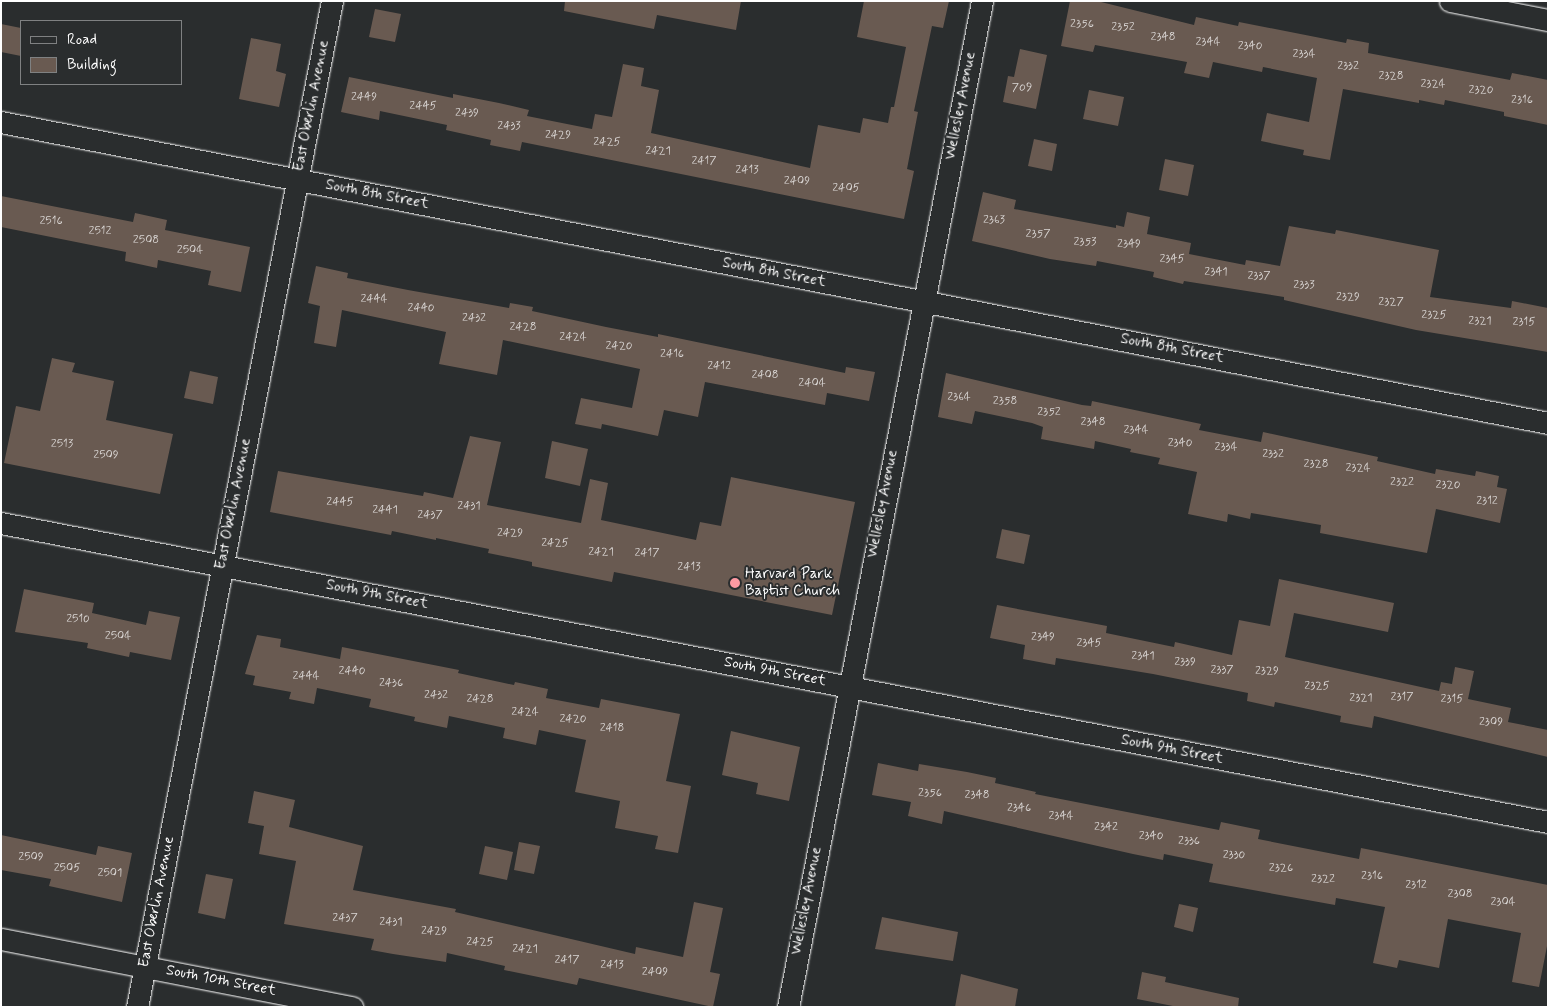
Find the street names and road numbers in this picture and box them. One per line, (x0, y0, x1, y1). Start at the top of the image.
street label: East Oberlin Avenue (291, 41, 333, 171)
street label: Wellesley Avenue (942, 51, 980, 161)
street label: South 8th Street (324, 176, 430, 214)
street label: South 8th Street (721, 254, 827, 292)
street label: South 8th Street (1119, 330, 1225, 368)
street label: East Oberlin Avenue (213, 439, 255, 569)
street label: Wellesley Avenue (864, 449, 902, 559)
street label: South 9th Street (324, 576, 430, 614)
street label: South 9th Street (722, 653, 828, 691)
street label: South 9th Street (1119, 731, 1225, 769)
street label: East Oberlin Avenue (136, 837, 178, 967)
street label: Wellesley Avenue (788, 846, 826, 956)
street label: South 10th Street (165, 962, 277, 1000)

